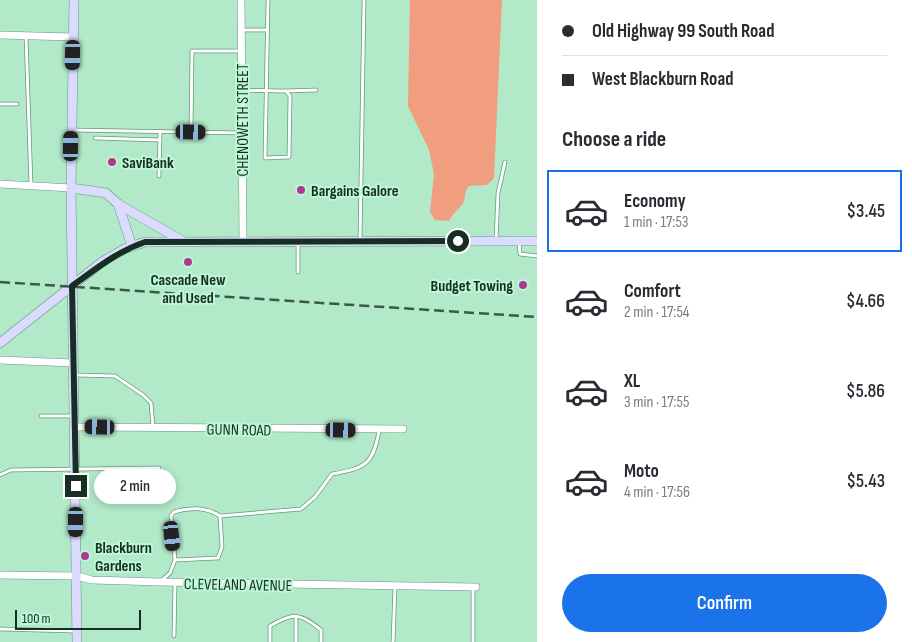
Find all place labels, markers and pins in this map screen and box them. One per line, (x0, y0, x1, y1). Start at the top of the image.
place label: SaviBank (122, 154, 174, 173)
marker: SaviBank (106, 156, 118, 168)
place label: Bargains Galore (311, 182, 399, 201)
marker: Bargains Galore (295, 184, 307, 196)
marker: Cascade New and Used (182, 256, 194, 268)
place label: Cascade New and Used (150, 271, 226, 308)
place label: Budget Towing (431, 277, 513, 296)
marker: Budget Towing (517, 279, 529, 291)
place label: Blackburn Gardens (95, 539, 152, 576)
marker: Blackburn Gardens (79, 550, 91, 562)

